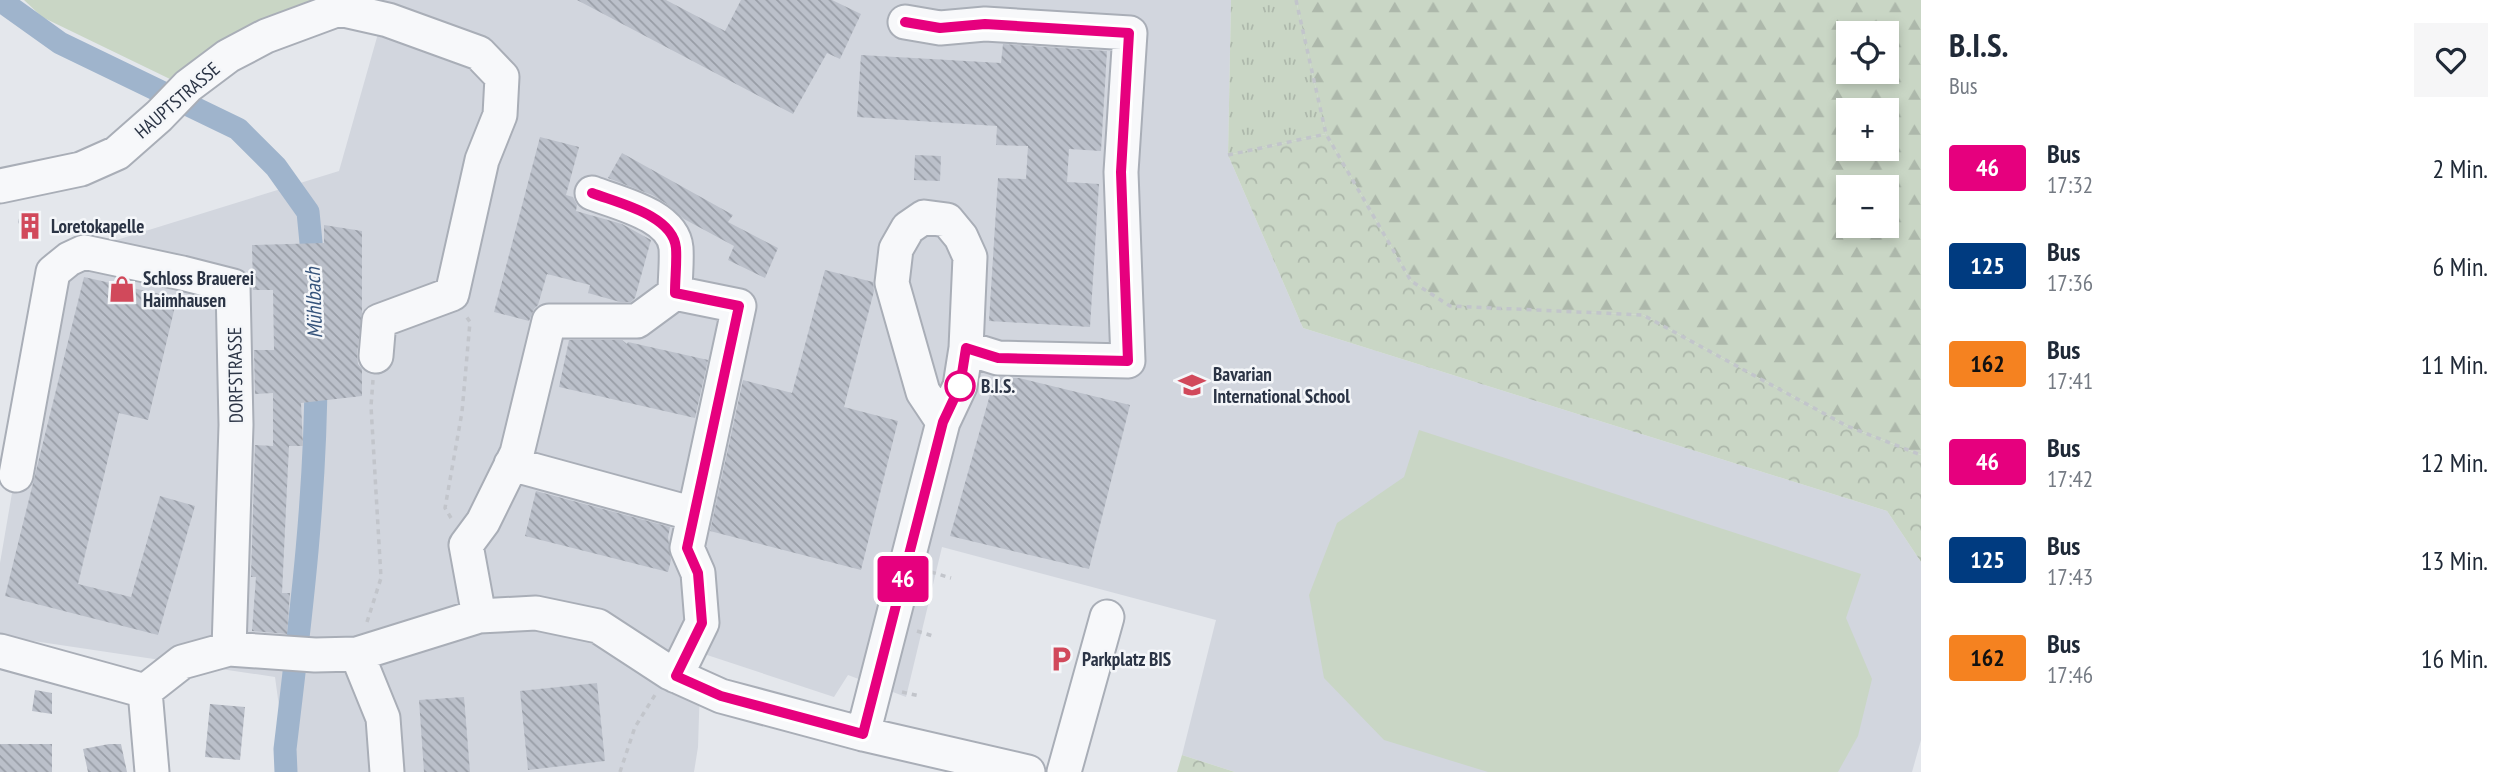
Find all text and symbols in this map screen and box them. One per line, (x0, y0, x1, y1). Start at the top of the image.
map controls (1836, 21, 1899, 238)
button: locate (1836, 21, 1899, 84)
text: B.I.S. (1949, 23, 2009, 66)
button: heart (2414, 23, 2488, 97)
street label: HAUPTSTRASSE (130, 57, 224, 143)
text: Bus (1949, 71, 1978, 100)
button: + (1836, 98, 1899, 161)
text: Bus (2047, 137, 2080, 170)
text: 46 (1976, 152, 1999, 183)
text: 2 Min. (2433, 152, 2488, 185)
text: 17:32 (2047, 170, 2093, 199)
button: − (1836, 175, 1899, 238)
building icon: Loretokapelle (15, 211, 45, 241)
place label: Loretokapelle (51, 214, 144, 238)
text: Bus (2047, 235, 2080, 268)
text: 125 (1970, 250, 2005, 281)
text: 6 Min. (2433, 250, 2488, 283)
water label: Mühlbach (299, 265, 328, 339)
place label: Schloss Brauerei Haimhausen (143, 266, 254, 312)
text: 17:36 (2047, 268, 2093, 297)
shop icon: Schloss Brauerei Haimhausen (107, 274, 137, 304)
street label: DORFSTRASSE (222, 327, 248, 423)
text: Bus (2047, 333, 2080, 366)
text: 162 (1970, 348, 2005, 379)
text: 11 Min. (2421, 348, 2488, 381)
place label: Bavarian International School (1213, 362, 1350, 408)
text: 17:41 (2047, 366, 2093, 395)
school or university icon: Bavarian International School (1177, 370, 1207, 400)
marker: B.I.S. (945, 371, 975, 401)
place label: B.I.S. (981, 374, 1015, 398)
text: Bus (2047, 431, 2080, 464)
text: 46 (1976, 446, 1999, 477)
text: 12 Min. (2421, 446, 2488, 479)
text: 17:42 (2047, 464, 2093, 493)
text: Bus (2047, 529, 2080, 562)
text: 125 (1970, 544, 2005, 575)
text: 13 Min. (2421, 544, 2488, 577)
line badge: 46 (872, 556, 934, 602)
text: 17:43 (2047, 562, 2093, 591)
text: 46 (892, 563, 914, 594)
text: Bus (2047, 627, 2080, 660)
text: 162 (1970, 642, 2005, 673)
text: 16 Min. (2421, 642, 2488, 675)
parking icon: Parkplatz BIS (1046, 644, 1076, 674)
place label: Parkplatz BIS (1082, 647, 1171, 671)
text: 17:46 (2047, 660, 2093, 689)

